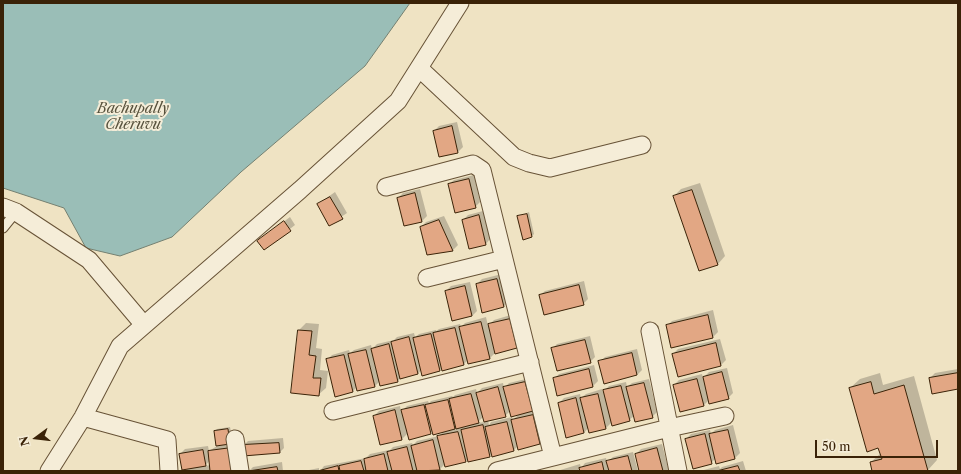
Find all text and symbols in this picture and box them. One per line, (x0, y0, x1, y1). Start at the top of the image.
water label: Bachupally Cheruvu (97, 101, 169, 134)
north arrow (16, 418, 56, 458)
scale bar (817, 432, 940, 458)
text: N (16, 435, 32, 448)
text: 50 m (822, 439, 851, 454)

